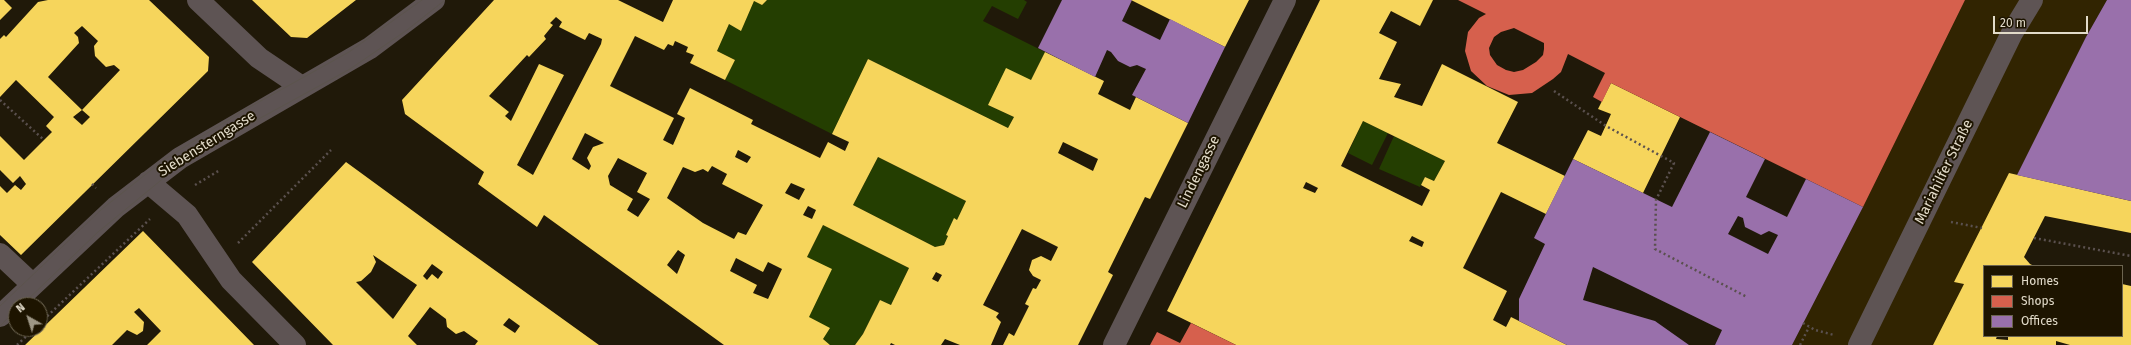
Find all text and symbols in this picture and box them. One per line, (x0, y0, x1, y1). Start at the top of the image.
scale bar (1995, 8, 2090, 34)
text: 20 m (2000, 16, 2026, 30)
street label: Siebensterngasse (155, 107, 259, 181)
street label: Mariahilfer Straße (1911, 117, 1977, 227)
street label: Lindengasse (1174, 133, 1224, 211)
legend (1983, 265, 2123, 337)
text: Homes (2021, 274, 2059, 288)
text: Shops (2021, 294, 2054, 308)
north arrow (8, 297, 48, 337)
text: N (14, 301, 28, 315)
text: Offices (2021, 314, 2058, 328)

